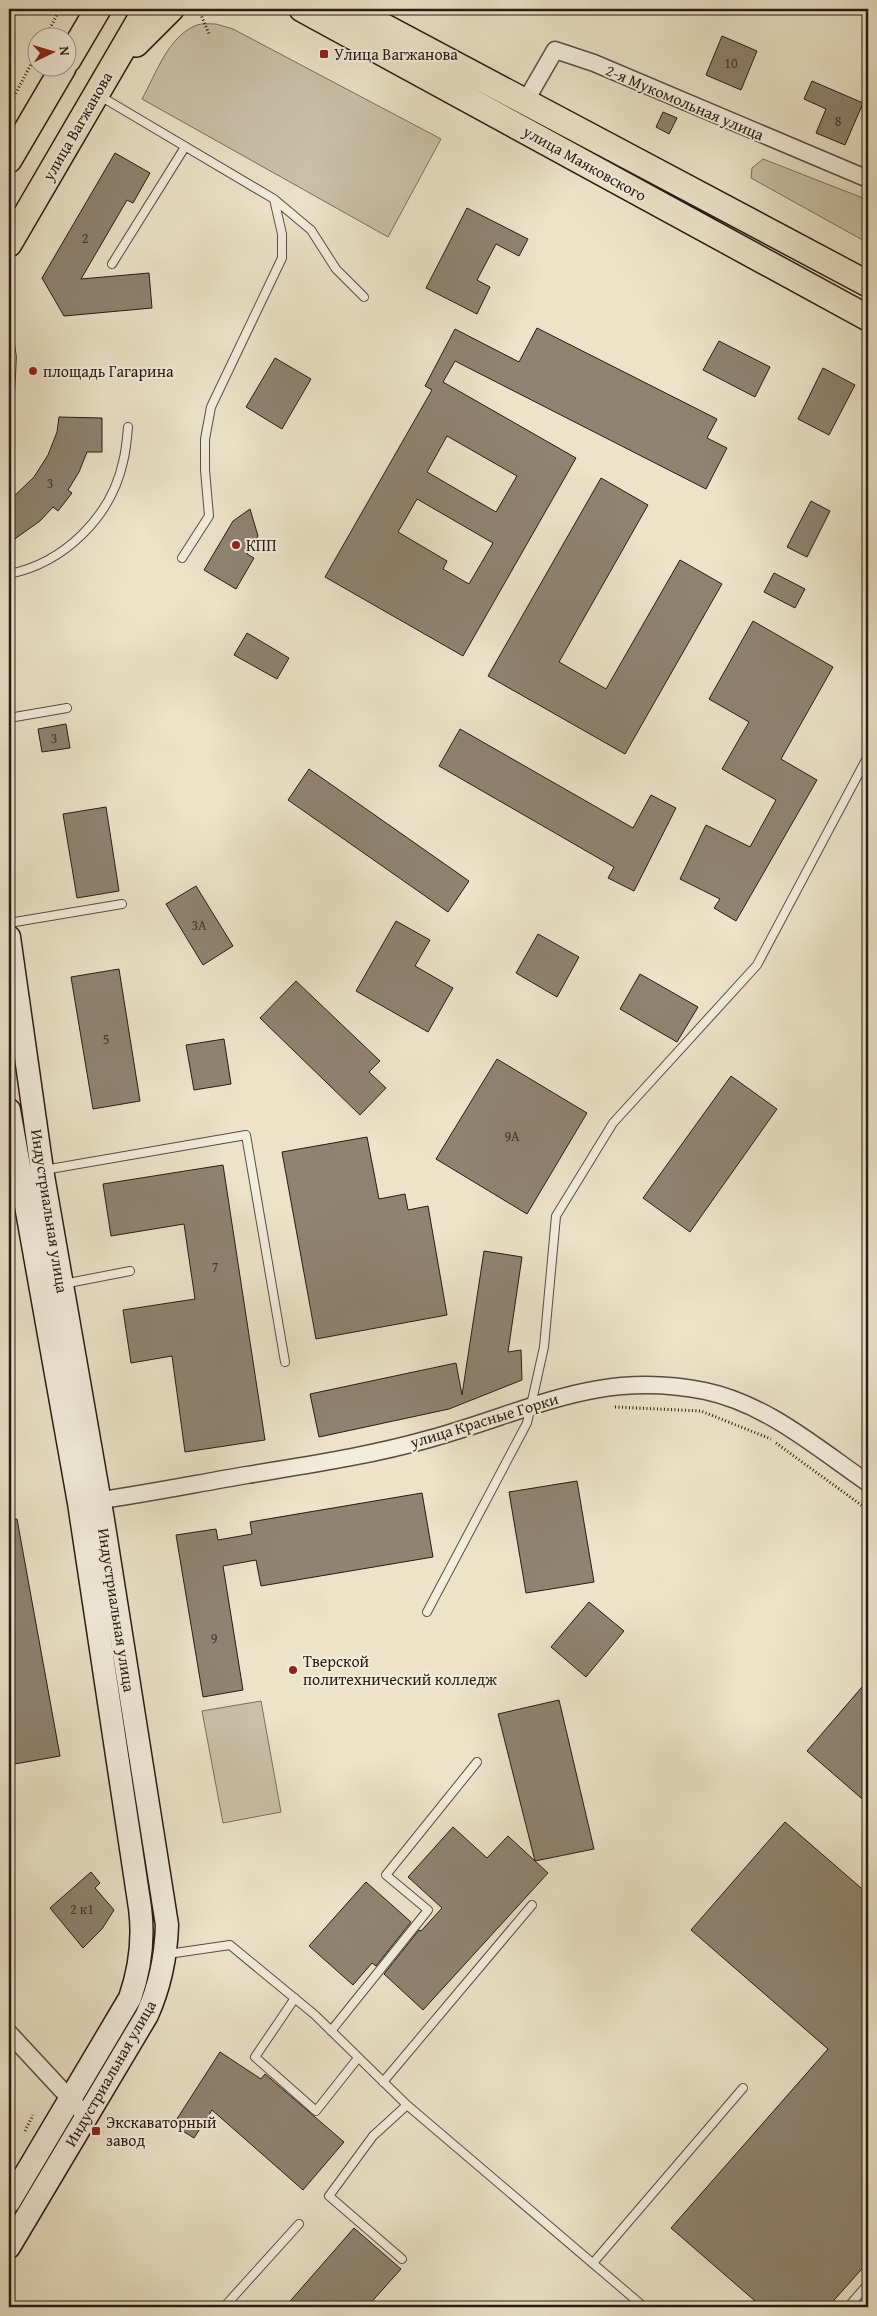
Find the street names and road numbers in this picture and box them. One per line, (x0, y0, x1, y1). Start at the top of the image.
street label: 2-я Мукомольная улица (602, 58, 768, 146)
street label: улица Вагжанова (36, 67, 118, 186)
street label: улица Маяковского (518, 119, 651, 207)
street label: Индустриальная улица (25, 1127, 75, 1295)
street label: улица Красные Горки (406, 1386, 562, 1454)
street label: Индустриальная улица (92, 1526, 142, 1694)
street label: Индустриальная улица (58, 1995, 162, 2151)

